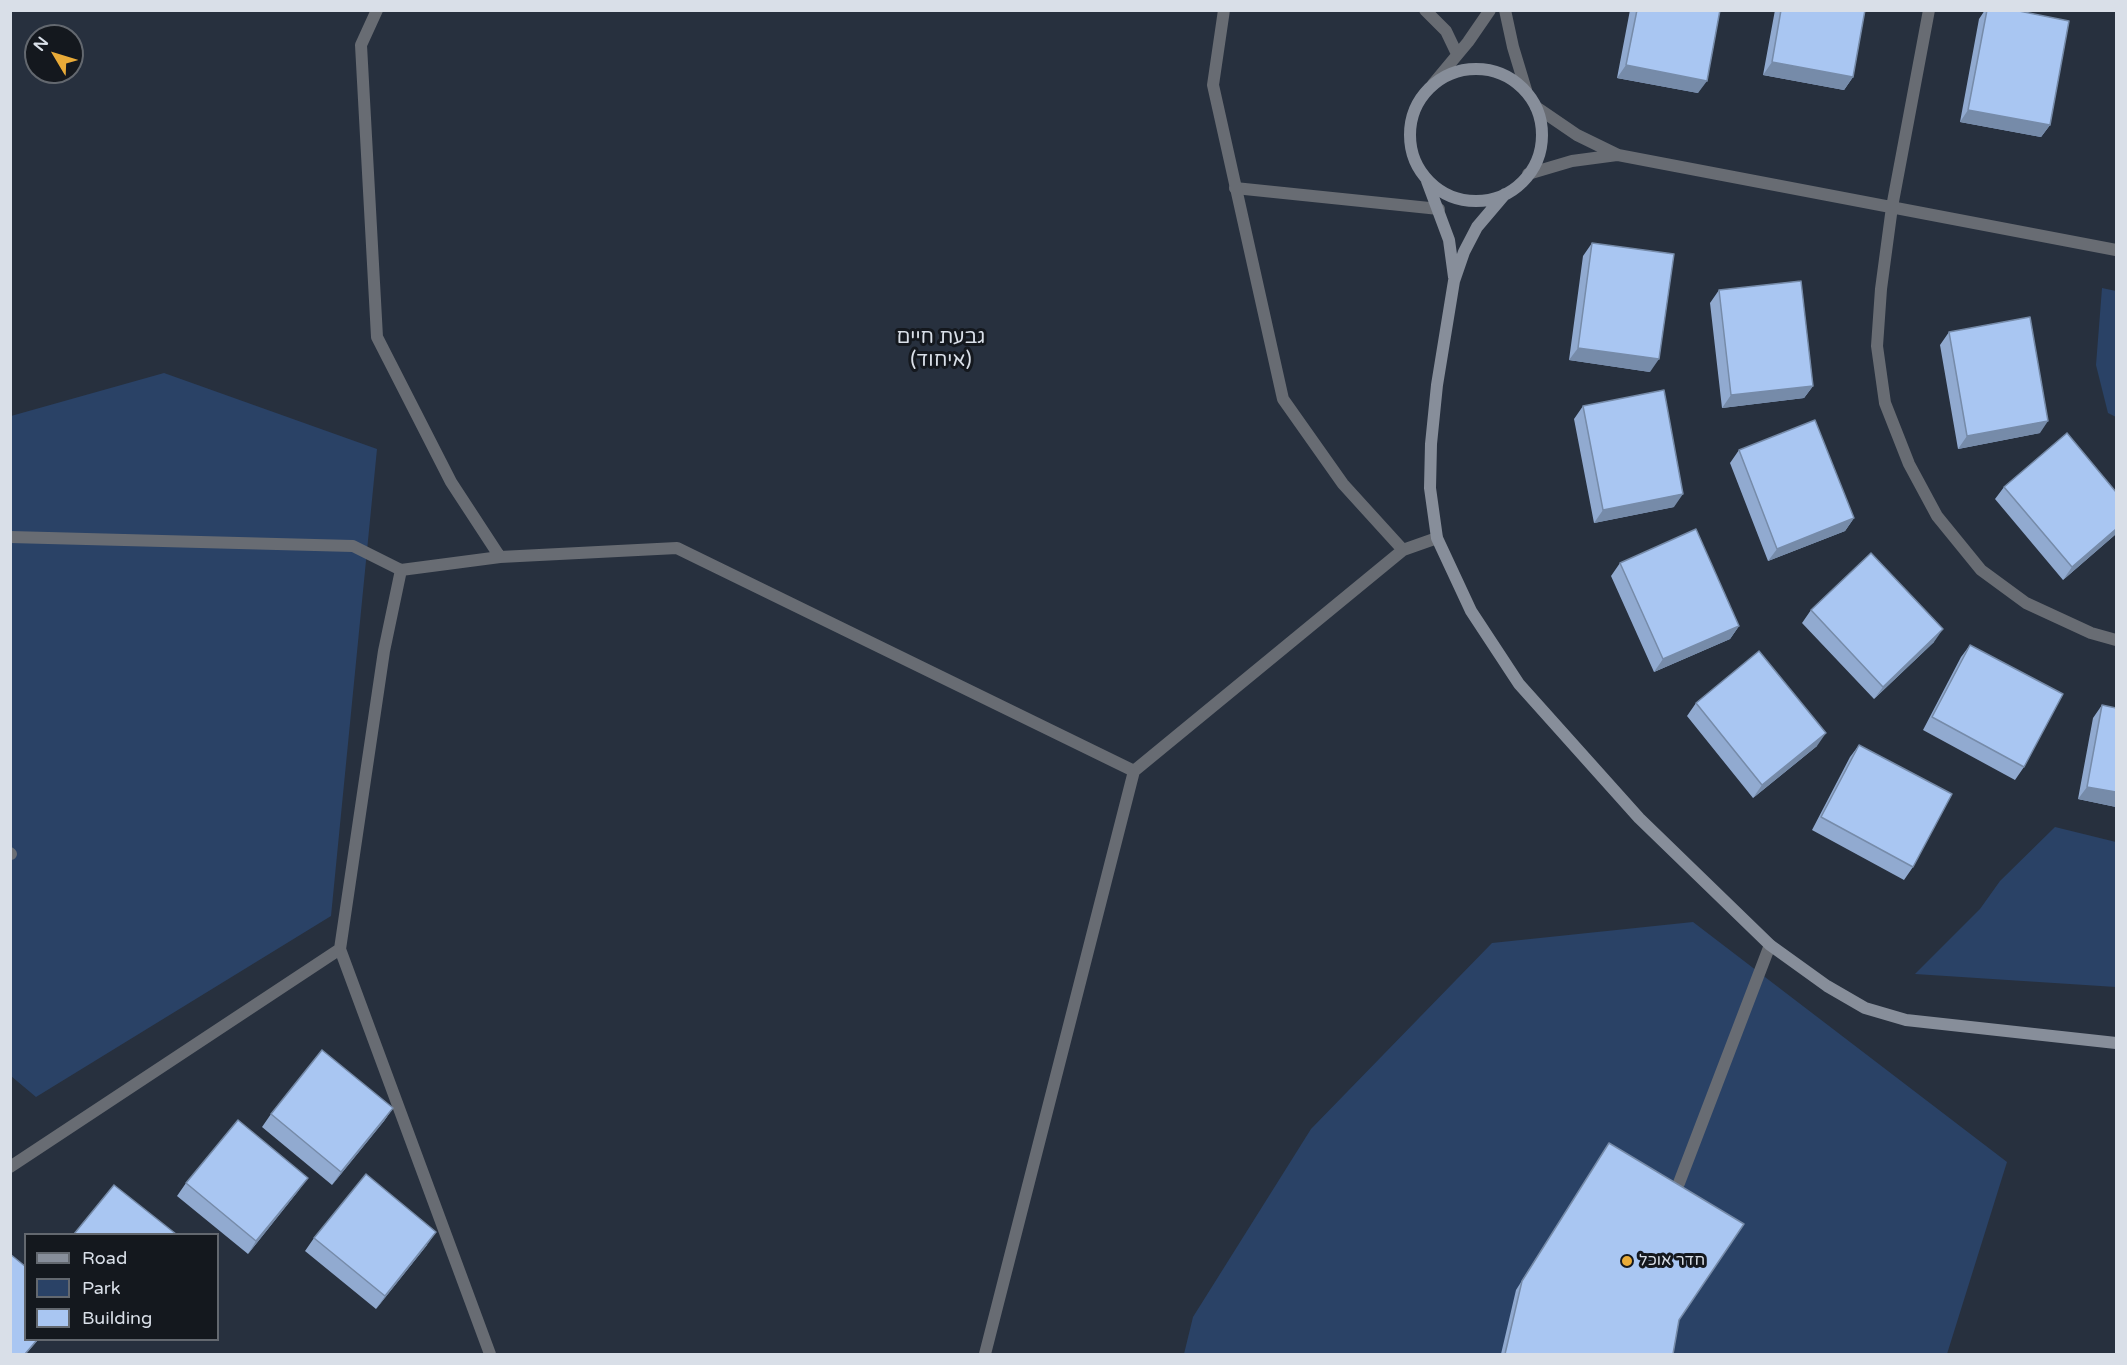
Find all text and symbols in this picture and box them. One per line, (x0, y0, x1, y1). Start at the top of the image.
north arrow (24, 24, 84, 84)
text: N (30, 33, 53, 55)
district label: גבעת חיים (איחוד) (896, 326, 986, 373)
legend (24, 1233, 219, 1341)
text: Road (82, 1247, 127, 1269)
place label: חדר אוכל (1639, 1251, 1705, 1271)
marker: חדר אוכל (1620, 1254, 1634, 1268)
text: Park (82, 1277, 120, 1299)
text: Building (82, 1307, 152, 1329)

